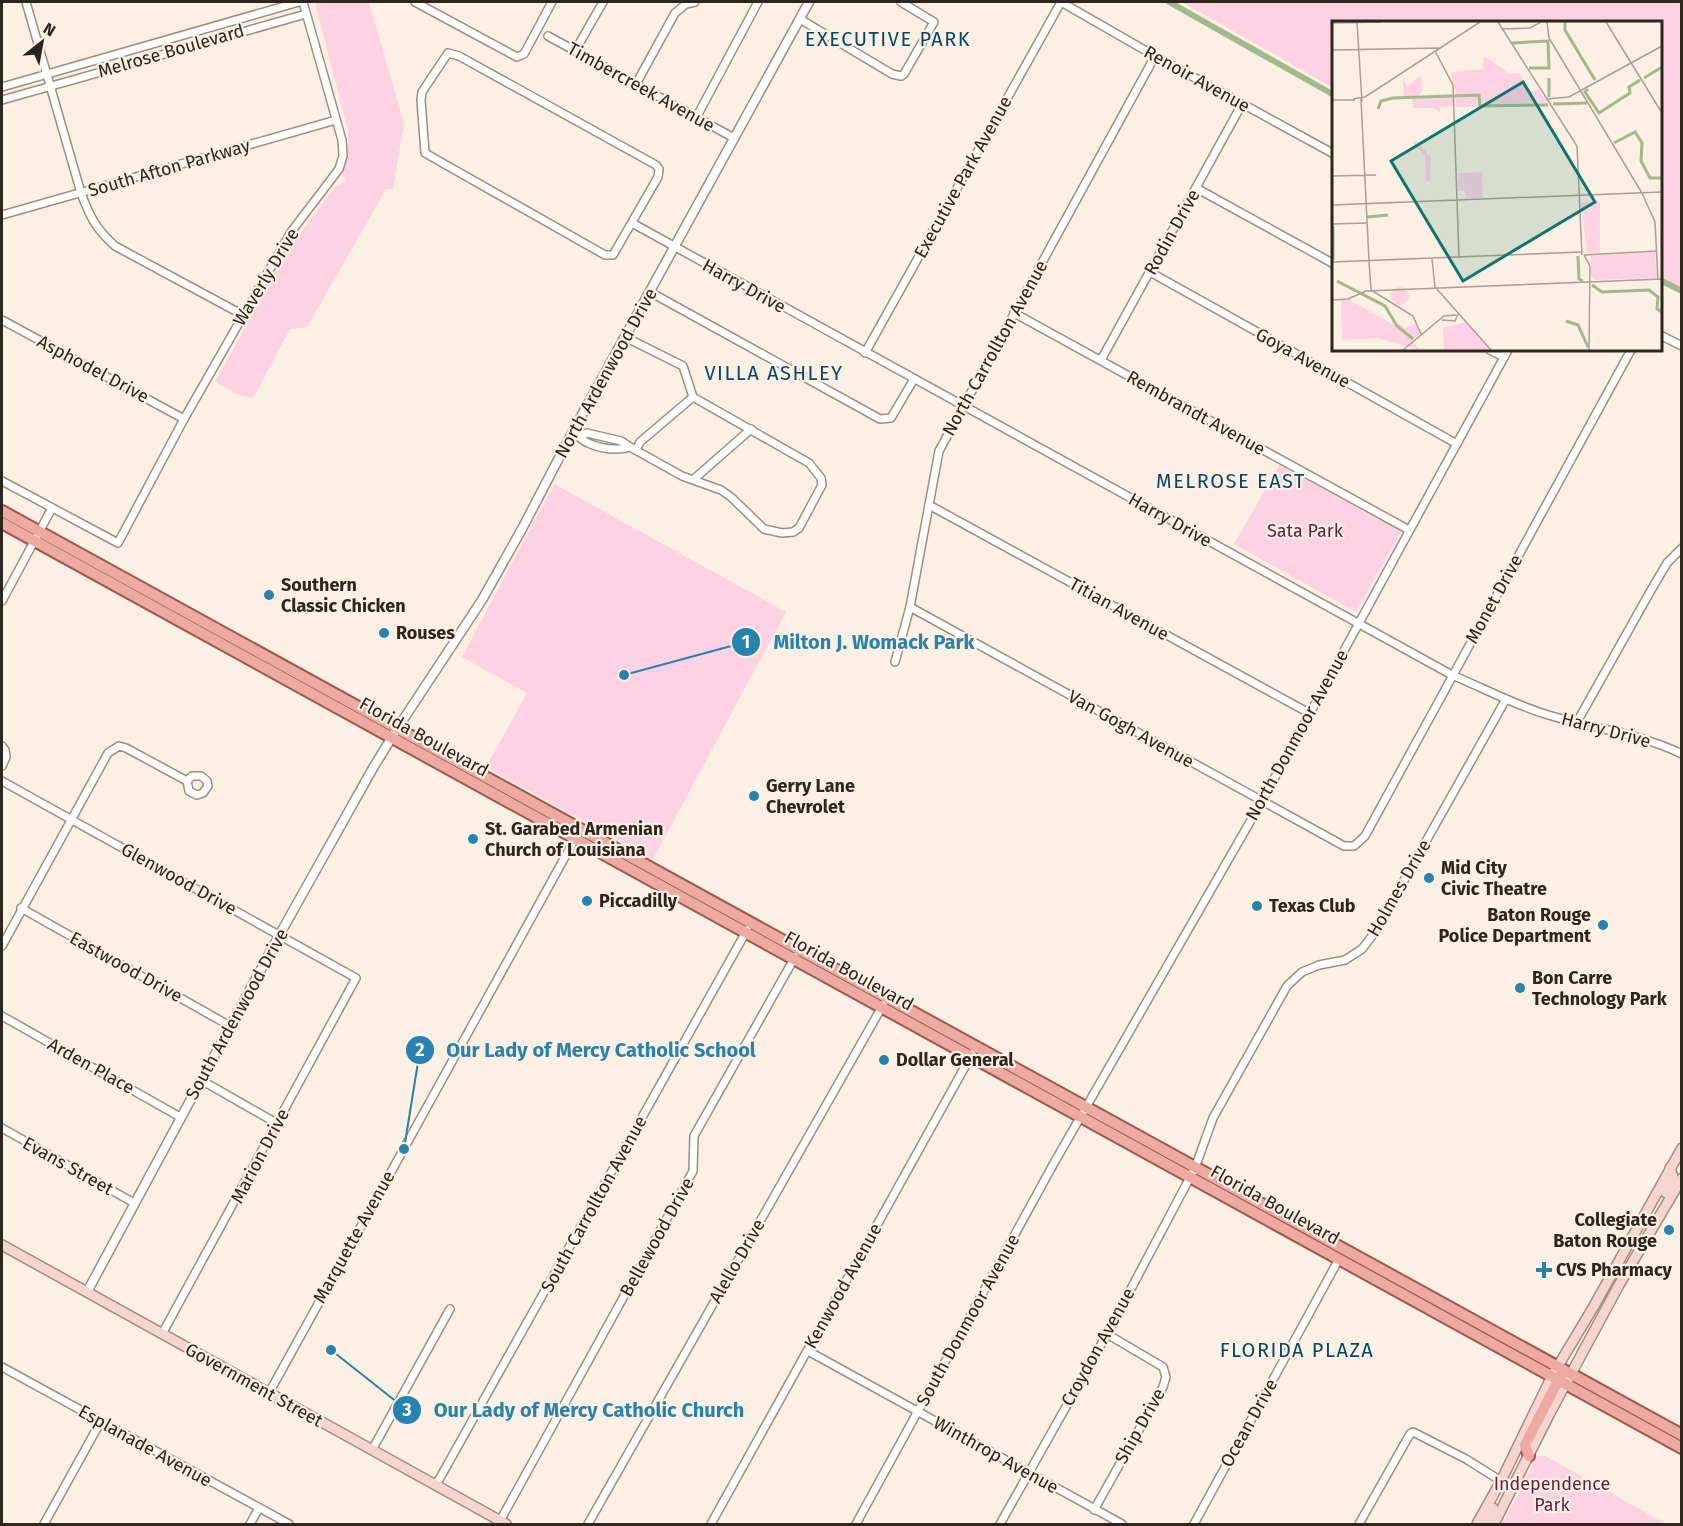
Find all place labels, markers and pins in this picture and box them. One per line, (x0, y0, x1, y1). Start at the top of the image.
place label: Southern Classic Chicken (281, 574, 406, 617)
marker: Southern Classic Chicken (262, 588, 276, 602)
place label: Rouses (396, 622, 455, 644)
callout: Milton J. Womack Park (731, 623, 986, 661)
marker: Rouses (377, 626, 391, 640)
place label: Gerry Lane Chevrolet (766, 775, 855, 818)
marker: Gerry Lane Chevrolet (747, 789, 761, 803)
place label: St. Garabed Armenian Church of Louisiana (485, 818, 663, 861)
marker: St. Garabed Armenian Church of Louisiana (466, 832, 480, 846)
place label: Mid City Civic Theatre (1441, 857, 1547, 900)
marker: Mid City Civic Theatre (1422, 871, 1436, 885)
place label: Piccadilly (599, 890, 678, 912)
marker: Piccadilly (580, 894, 594, 908)
place label: Texas Club (1269, 895, 1356, 917)
marker: Texas Club (1250, 899, 1264, 913)
place label: Baton Rouge Police Department (1439, 904, 1592, 947)
marker: Baton Rouge Police Department (1596, 918, 1610, 932)
place label: Bon Carre Technology Park (1532, 967, 1668, 1010)
marker: Bon Carre Technology Park (1513, 981, 1527, 995)
callout: Our Lady of Mercy Catholic School (405, 1031, 768, 1069)
place label: Dollar General (896, 1049, 1014, 1071)
marker: Dollar General (877, 1053, 891, 1067)
place label: Collegiate Baton Rouge (1553, 1209, 1657, 1252)
marker: Collegiate Baton Rouge (1662, 1223, 1676, 1237)
place label: CVS Pharmacy (1556, 1259, 1673, 1281)
marker: CVS Pharmacy (1537, 1263, 1551, 1277)
callout: Our Lady of Mercy Catholic Church (392, 1391, 756, 1429)

